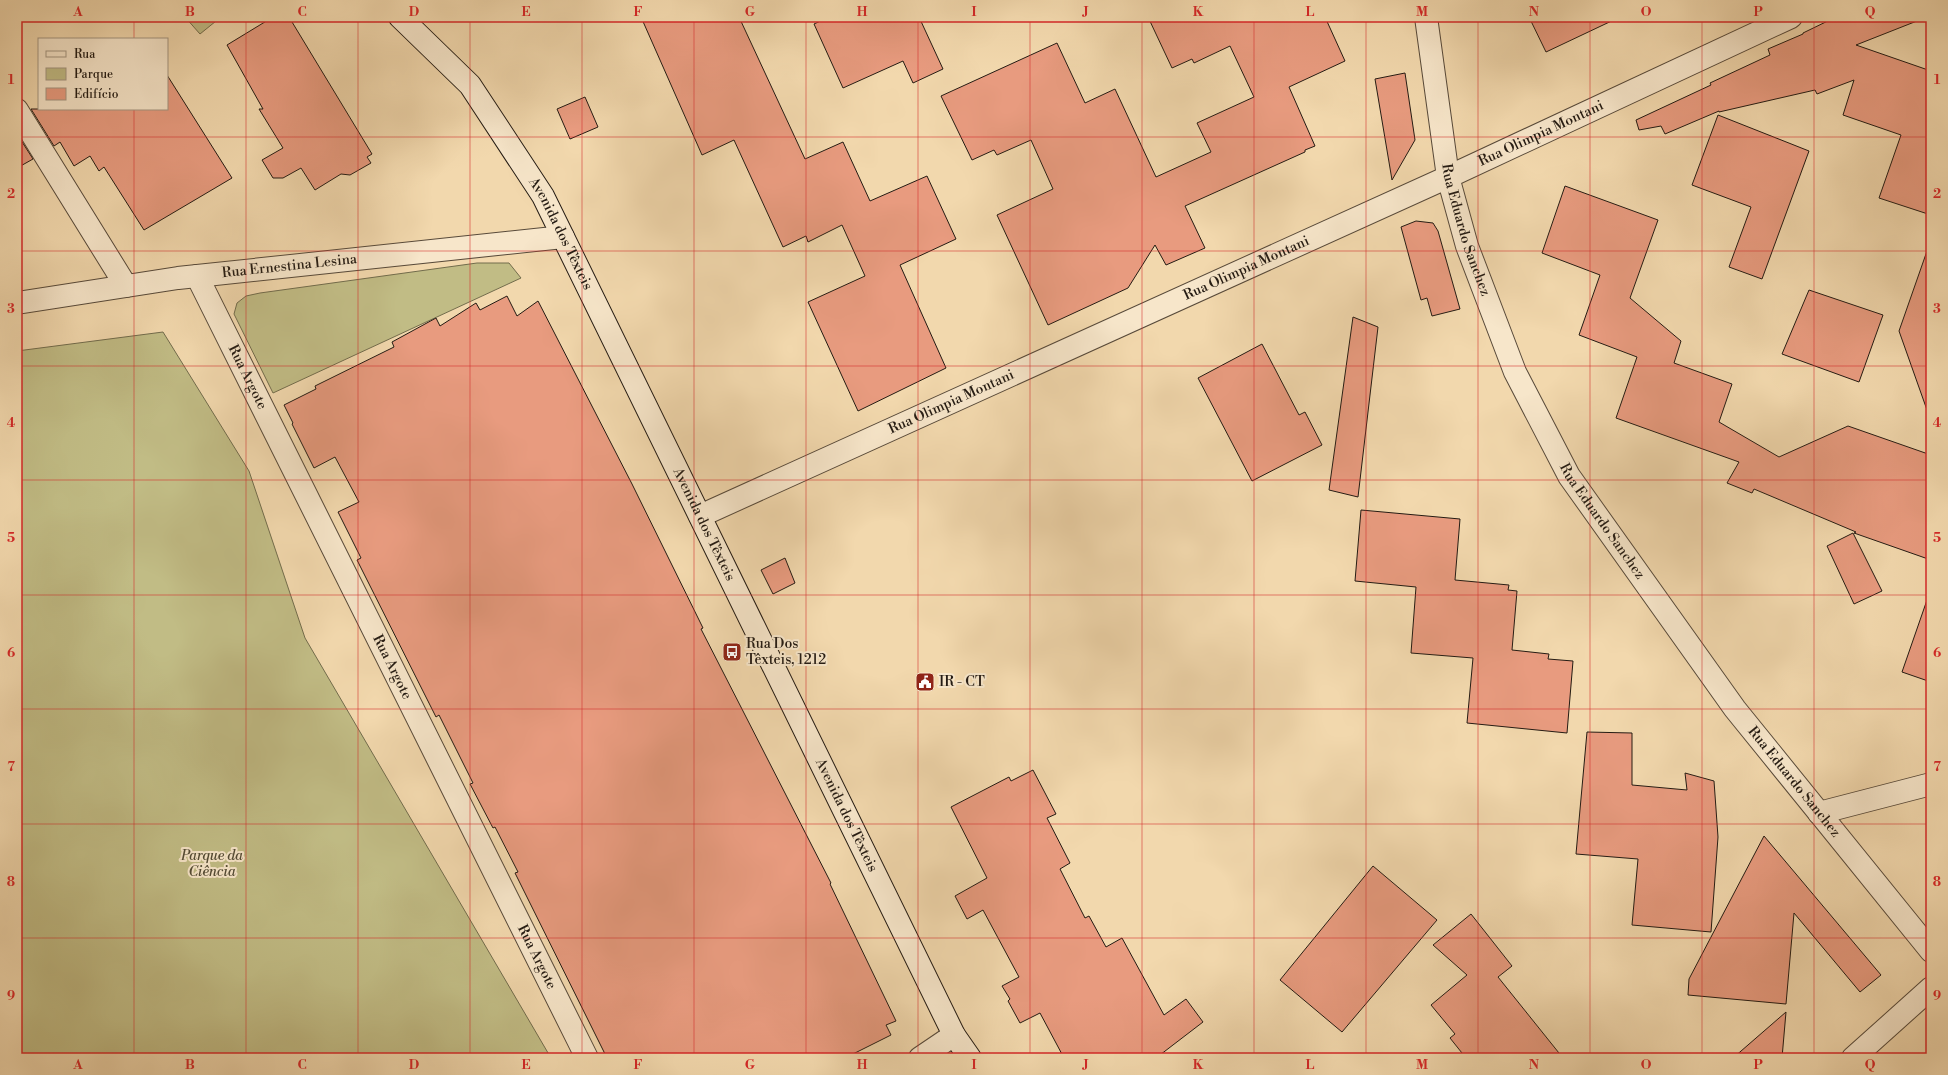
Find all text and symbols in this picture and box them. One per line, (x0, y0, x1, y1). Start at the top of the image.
text: A (72, 4, 83, 20)
text: B (185, 4, 195, 20)
text: C (297, 4, 307, 20)
text: D (409, 4, 419, 20)
text: E (521, 4, 531, 20)
text: F (633, 4, 643, 20)
text: G (745, 4, 756, 20)
text: H (857, 4, 868, 20)
text: I (971, 4, 977, 20)
text: J (1081, 4, 1089, 20)
text: K (1193, 4, 1204, 20)
text: L (1306, 4, 1315, 20)
text: M (1416, 4, 1428, 20)
text: N (1529, 4, 1540, 20)
text: O (1641, 4, 1652, 20)
text: P (1753, 4, 1763, 20)
text: Q (1865, 4, 1876, 20)
legend (38, 38, 168, 110)
text: Rua (74, 47, 96, 62)
text: Parque (74, 67, 113, 82)
text: 1 (8, 72, 15, 88)
text: 1 (1934, 72, 1941, 88)
text: Edifício (74, 87, 119, 102)
street label: Rua Olimpia Montani (1476, 96, 1607, 171)
street label: Rua Eduardo Sanchez (1437, 163, 1494, 299)
street label: Avenida dos Têxteis (524, 173, 597, 293)
text: 2 (7, 186, 15, 202)
text: 2 (1933, 186, 1941, 202)
street label: Rua Olimpia Montani (1181, 232, 1313, 305)
street label: Rua Ernestina Lesina (221, 250, 359, 282)
text: 3 (7, 301, 15, 317)
text: 3 (1933, 301, 1941, 317)
street label: Rua Argote (224, 342, 271, 413)
street label: Rua Olimpia Montani (886, 366, 1017, 438)
text: 4 (7, 415, 16, 431)
text: 4 (1933, 415, 1942, 431)
street label: Rua Eduardo Sanchez (1555, 460, 1649, 583)
street label: Avenida dos Têxteis (668, 464, 739, 584)
text: 5 (7, 530, 15, 546)
text: 5 (1933, 530, 1941, 546)
street label: Rua Argote (368, 632, 416, 702)
place label: Rua Dos Têxteis, 1212 (746, 635, 826, 669)
bus stop icon: Rua Dos Têxteis, 1212 (721, 641, 743, 663)
text: 6 (7, 645, 15, 661)
text: 6 (1933, 645, 1941, 661)
public building icon: IR - CT (914, 671, 936, 693)
place label: IR - CT (939, 673, 985, 691)
street label: Rua Eduardo Sanchez (1744, 723, 1845, 841)
street label: Avenida dos Têxteis (811, 755, 882, 875)
text: 7 (7, 759, 15, 775)
text: 7 (1933, 759, 1941, 775)
park label: Parque da Ciência (180, 847, 243, 881)
text: 8 (7, 874, 15, 890)
text: 8 (1933, 874, 1941, 890)
street label: Rua Argote (513, 922, 560, 992)
text: 9 (7, 988, 15, 1004)
text: 9 (1933, 988, 1941, 1004)
text: A (72, 1057, 83, 1073)
text: B (185, 1057, 195, 1073)
text: C (297, 1057, 307, 1073)
text: D (409, 1057, 419, 1073)
text: E (521, 1057, 531, 1073)
text: F (633, 1057, 643, 1073)
text: G (745, 1057, 756, 1073)
text: H (857, 1057, 868, 1073)
text: I (971, 1057, 977, 1073)
text: J (1081, 1057, 1089, 1073)
text: K (1193, 1057, 1204, 1073)
text: L (1306, 1057, 1315, 1073)
text: M (1416, 1057, 1428, 1073)
text: N (1529, 1057, 1540, 1073)
text: O (1641, 1057, 1652, 1073)
text: P (1753, 1057, 1763, 1073)
text: Q (1865, 1057, 1876, 1073)

